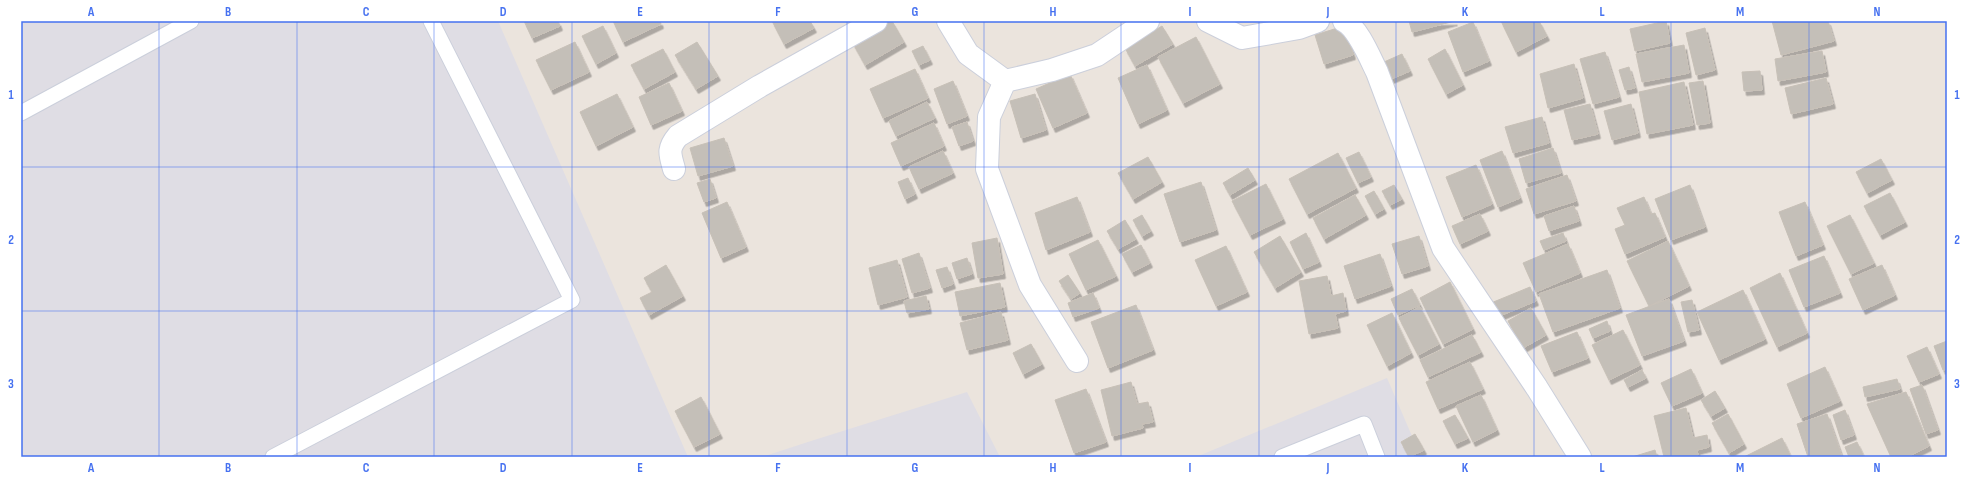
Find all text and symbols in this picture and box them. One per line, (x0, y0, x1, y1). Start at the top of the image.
text: A (87, 4, 95, 20)
text: B (225, 4, 231, 20)
text: C (363, 4, 370, 20)
text: D (500, 4, 507, 20)
text: E (637, 4, 643, 20)
text: F (775, 4, 781, 20)
text: G (912, 4, 919, 20)
text: H (1050, 4, 1057, 20)
text: I (1189, 4, 1192, 20)
text: J (1326, 4, 1330, 20)
text: K (1462, 4, 1469, 20)
text: L (1599, 4, 1605, 20)
text: M (1736, 4, 1744, 20)
text: N (1874, 4, 1881, 20)
text: 1 (8, 87, 14, 103)
text: 1 (1954, 87, 1960, 103)
text: 2 (8, 232, 14, 248)
text: 2 (1954, 232, 1960, 248)
text: 3 (8, 376, 14, 392)
text: 3 (1954, 376, 1960, 392)
text: A (87, 460, 95, 476)
text: B (225, 460, 231, 476)
text: C (363, 460, 370, 476)
text: D (500, 460, 507, 476)
text: E (637, 460, 643, 476)
text: F (775, 460, 781, 476)
text: G (912, 460, 919, 476)
text: H (1050, 460, 1057, 476)
text: I (1189, 460, 1192, 476)
text: J (1326, 460, 1330, 476)
text: K (1462, 460, 1469, 476)
text: L (1599, 460, 1605, 476)
text: M (1736, 460, 1744, 476)
text: N (1874, 460, 1881, 476)

